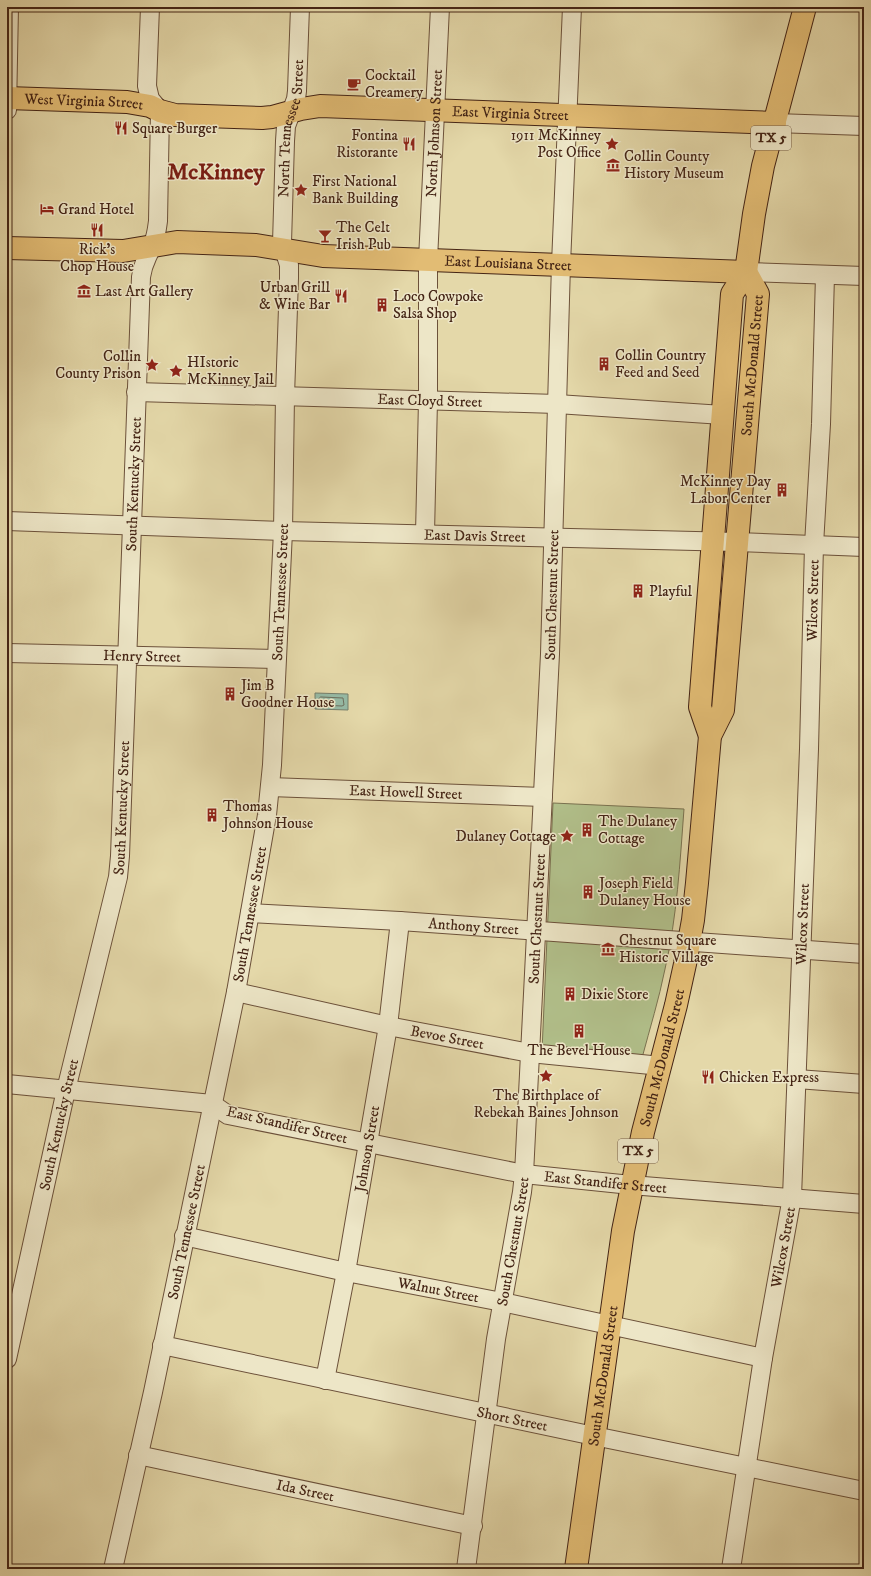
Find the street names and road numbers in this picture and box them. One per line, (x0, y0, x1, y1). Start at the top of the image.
street label: North Tennessee Street (274, 59, 308, 198)
street label: North Johnson Street (421, 68, 447, 198)
street label: West Virginia Street (23, 89, 145, 114)
street label: East Virginia Street (452, 101, 569, 125)
road number: TX 5 (751, 126, 791, 150)
street label: East Louisiana Street (444, 251, 572, 275)
street label: South McDonald Street (737, 294, 767, 437)
street label: East Cloyd Street (377, 389, 483, 411)
street label: South Kentucky Street (122, 416, 145, 552)
street label: South Tennessee Street (267, 523, 293, 661)
street label: East Davis Street (424, 525, 526, 546)
street label: South Chestnut Street (540, 529, 563, 661)
street label: Wilcox Street (802, 559, 823, 643)
street label: Henry Street (103, 646, 181, 666)
street label: South Kentucky Street (109, 740, 134, 876)
street label: East Howell Street (349, 780, 463, 804)
street label: South Tennessee Street (228, 845, 271, 984)
street label: South Chestnut Street (524, 853, 550, 984)
street label: Wilcox Street (791, 883, 813, 967)
street label: Anthony Street (428, 914, 520, 939)
street label: South McDonald Street (635, 987, 689, 1129)
street label: Bevoe Street (409, 1021, 486, 1054)
street label: South Kentucky Street (35, 1057, 83, 1192)
street label: East Standifer Street (225, 1102, 349, 1148)
street label: Johnson Street (350, 1104, 384, 1196)
road number: TX 5 (618, 1139, 658, 1163)
street label: South Tennessee Street (163, 1162, 210, 1301)
street label: East Standifer Street (543, 1167, 668, 1197)
street label: South Chestnut Street (493, 1176, 533, 1308)
street label: Wilcox Street (766, 1205, 800, 1290)
street label: Walnut Street (395, 1272, 481, 1307)
street label: South McDonald Street (584, 1304, 622, 1447)
street label: Short Street (475, 1402, 550, 1436)
street label: Ida Street (275, 1475, 336, 1506)

